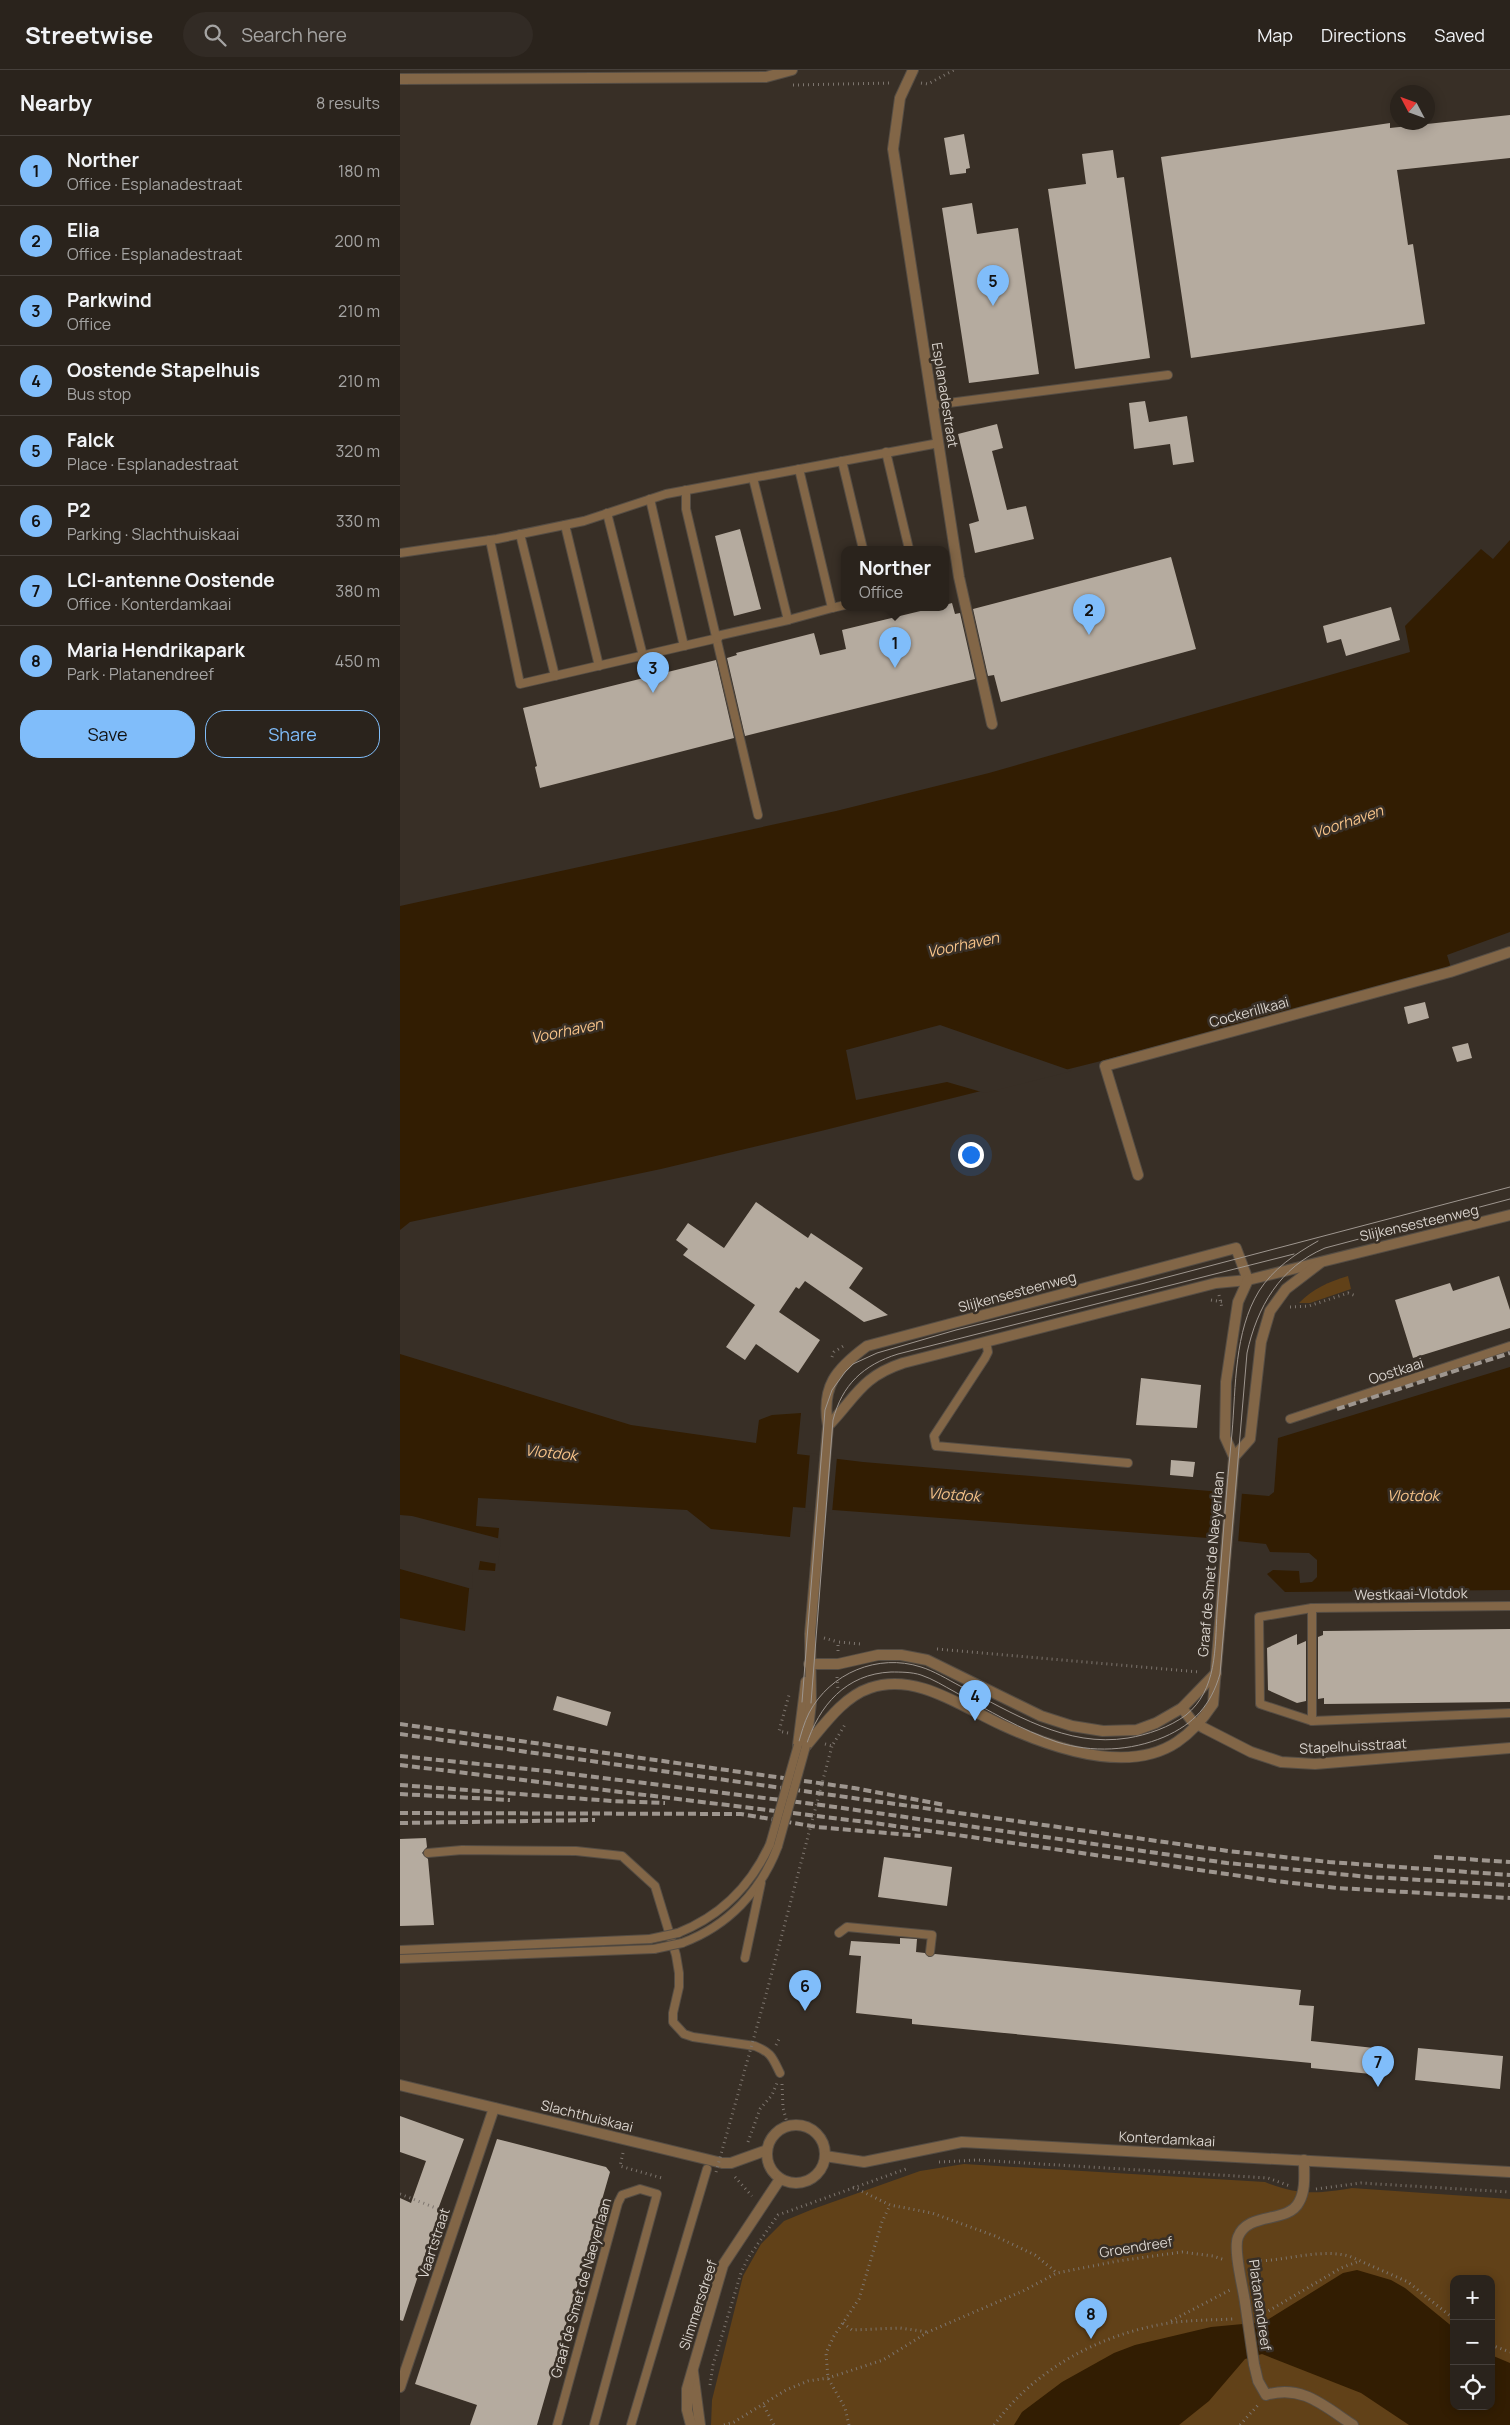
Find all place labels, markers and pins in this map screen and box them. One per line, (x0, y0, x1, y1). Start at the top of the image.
pin: 5 (977, 265, 1009, 306)
pin: 2 (1073, 594, 1105, 635)
pin: 1 (879, 627, 911, 668)
pin: 3 (637, 652, 669, 693)
pin: 4 (959, 1680, 991, 1721)
pin: 6 (789, 1970, 821, 2011)
pin: 7 (1362, 2046, 1394, 2087)
pin: 8 (1075, 2298, 1107, 2339)

